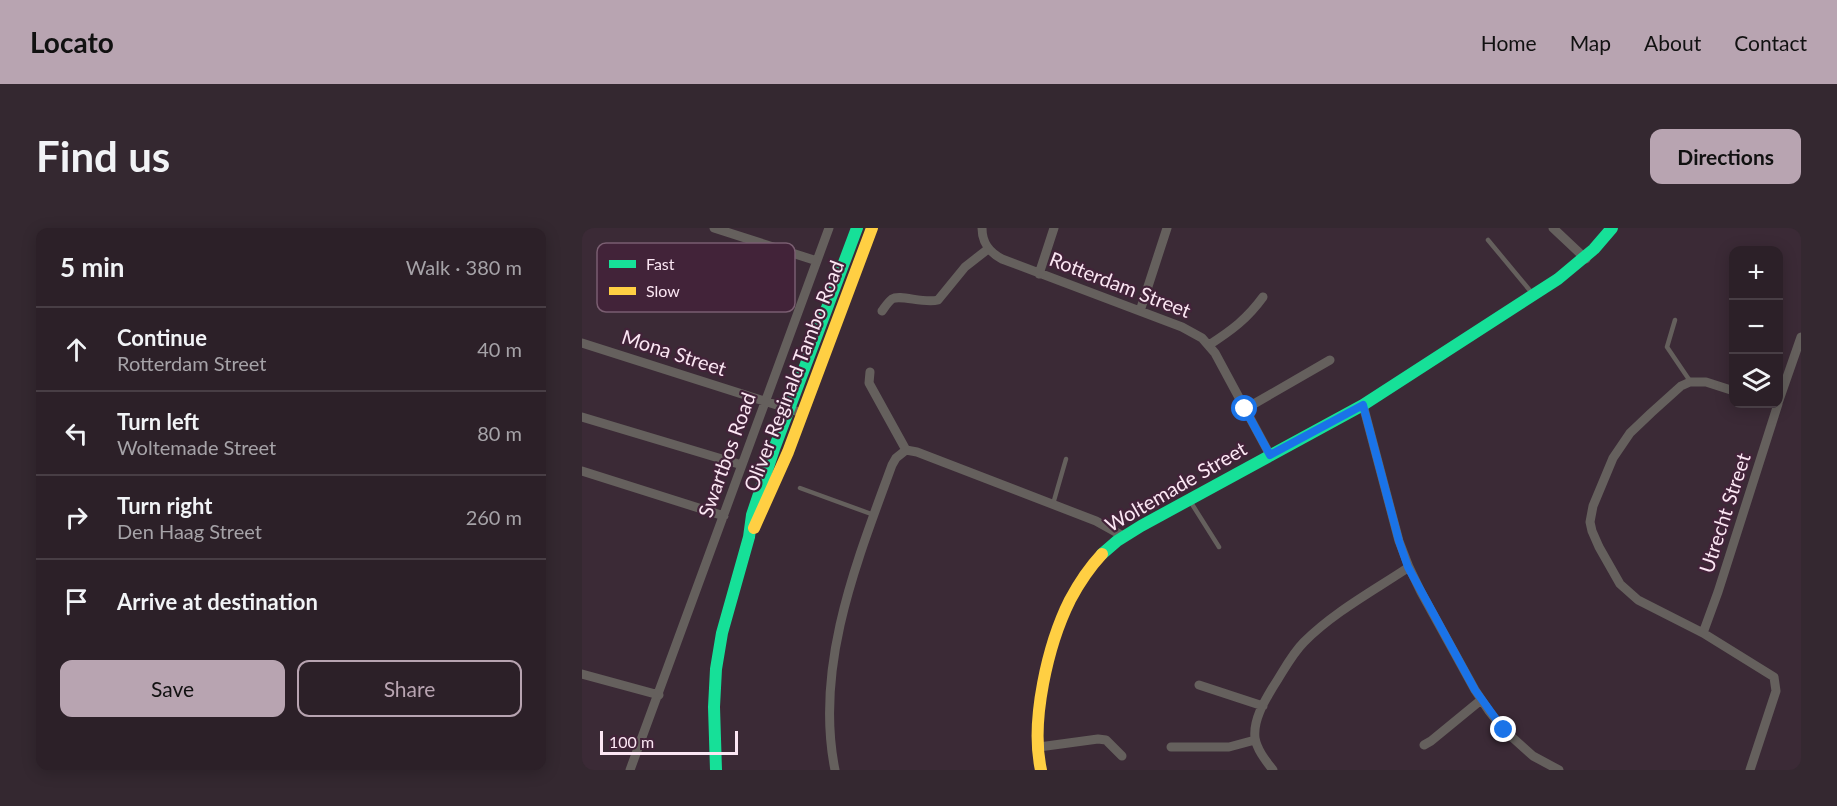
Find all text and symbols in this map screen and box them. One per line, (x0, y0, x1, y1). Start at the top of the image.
text: Locato (30, 25, 114, 59)
text: Home (1481, 30, 1537, 55)
text: Map (1570, 30, 1611, 55)
text: About (1644, 30, 1701, 55)
text: Contact (1734, 30, 1807, 55)
button: Directions (1650, 129, 1801, 184)
text: Find us (36, 131, 170, 181)
legend (597, 243, 795, 312)
street label: Rotterdam Street (1046, 246, 1194, 322)
map controls (1729, 246, 1783, 408)
button: + (1729, 246, 1783, 300)
text: 5 min (60, 251, 124, 283)
text: Fast (646, 254, 675, 273)
text: Walk · 380 m (406, 255, 522, 279)
street label: Oliver Reginald Tambo Road (738, 257, 848, 494)
text: Slow (646, 281, 680, 300)
button: − (1729, 300, 1783, 354)
text: Continue (117, 324, 207, 351)
street label: Mona Street (619, 324, 730, 380)
icon: ahead (60, 333, 93, 366)
text: 40 m (477, 337, 522, 361)
text: Rotterdam Street (117, 351, 266, 375)
button: layers (1729, 354, 1783, 408)
street label: Swartbos Road (692, 389, 760, 520)
route start (1231, 395, 1257, 421)
text: Turn left (117, 408, 199, 435)
icon: left (60, 417, 93, 450)
text: 80 m (477, 421, 522, 445)
text: Woltemade Street (117, 435, 276, 459)
street label: Woltemade Street (1101, 436, 1250, 536)
street label: Utrecht Street (1693, 450, 1755, 576)
text: Turn right (117, 492, 212, 519)
icon: right (60, 501, 93, 534)
text: 260 m (466, 505, 522, 529)
text: Den Haag Street (117, 519, 262, 543)
icon: arrive (60, 585, 93, 618)
text: Arrive at destination (117, 588, 318, 615)
button: Save (60, 660, 285, 717)
button: Share (297, 660, 522, 717)
route end (1490, 716, 1516, 742)
scale bar (600, 728, 738, 756)
text: 100 m (609, 732, 654, 751)

